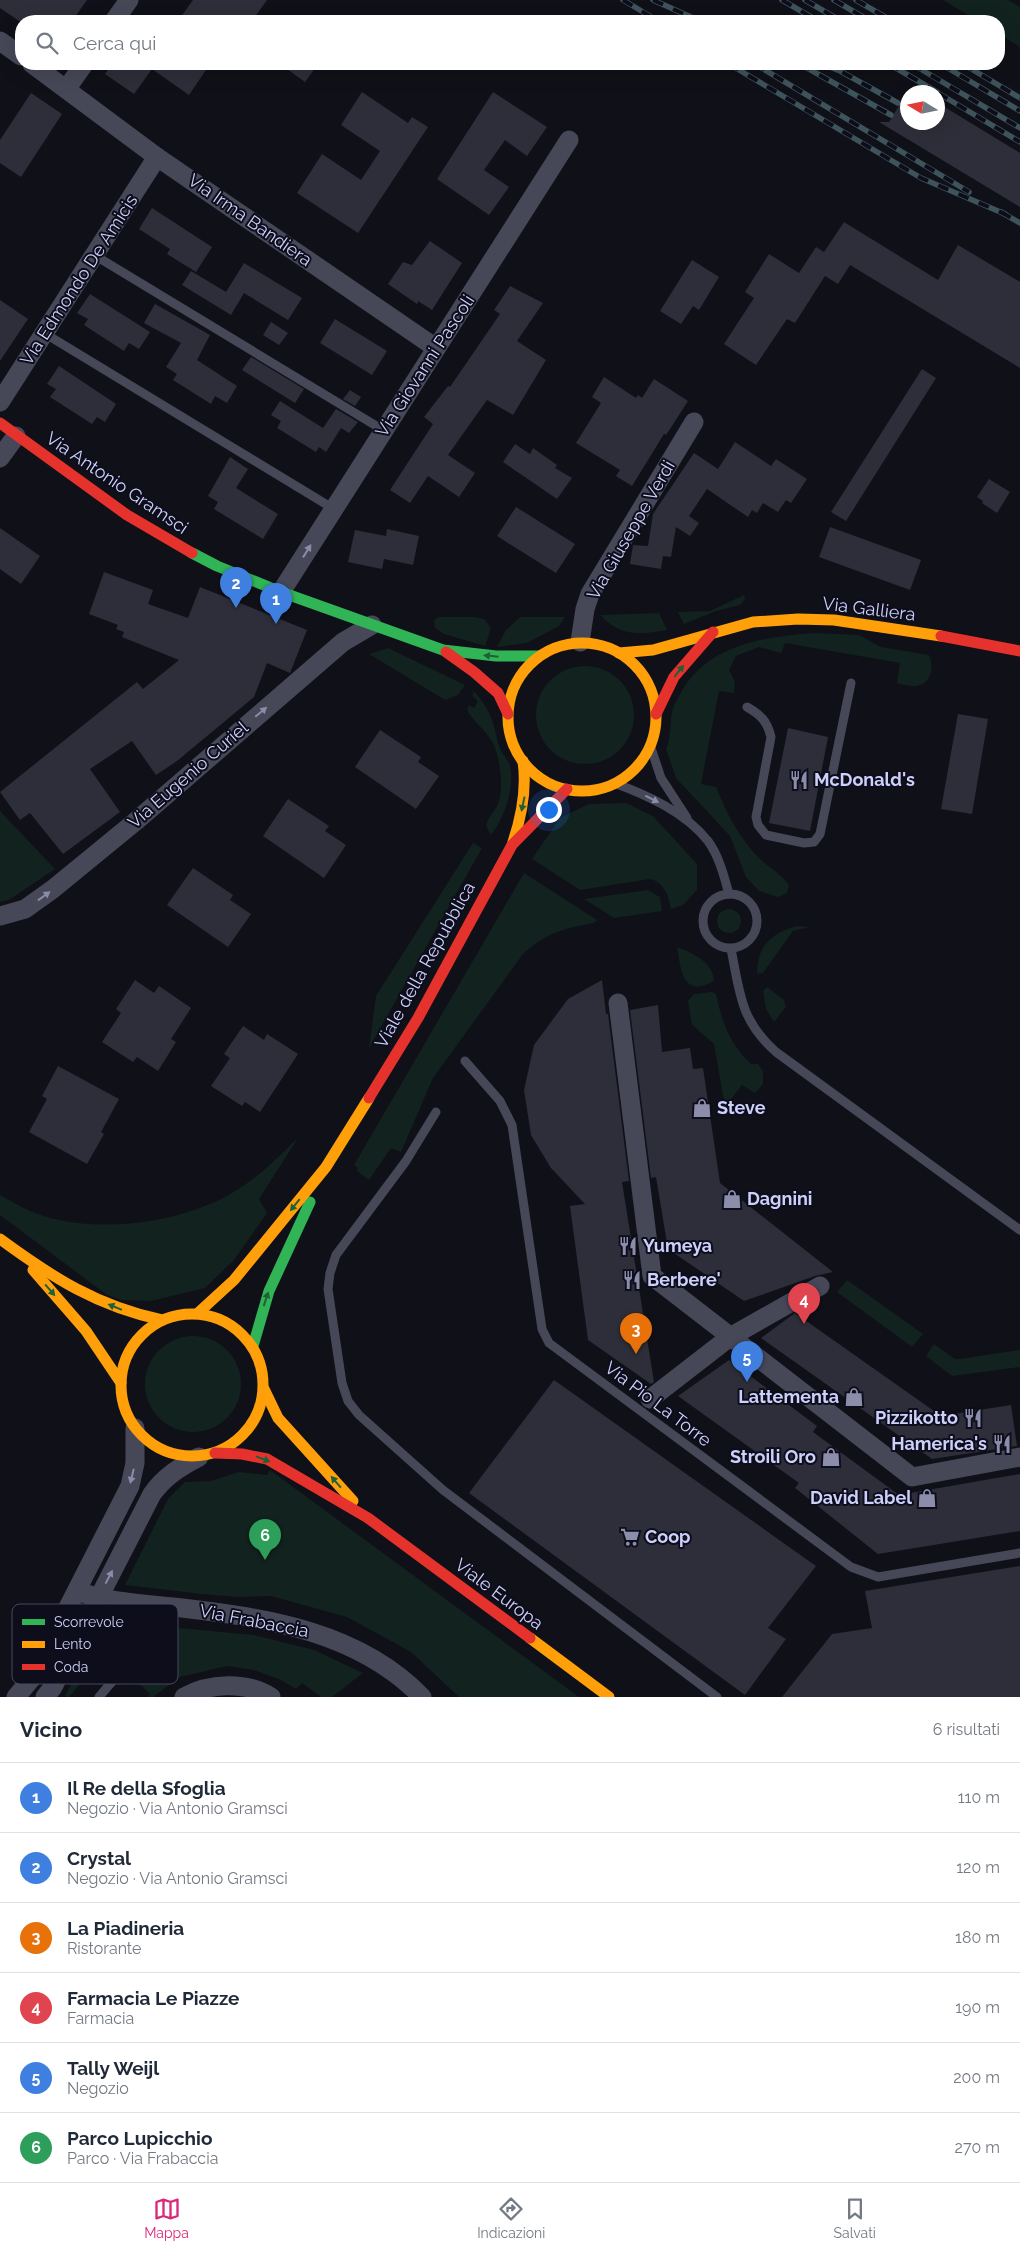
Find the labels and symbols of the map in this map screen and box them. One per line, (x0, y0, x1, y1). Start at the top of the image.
north arrow (900, 85, 945, 130)
street label: Via Irma Bandiera (184, 169, 316, 270)
street label: Via Edmondo De Amicis (16, 190, 142, 369)
street label: Via Giovanni Pascoli (371, 291, 478, 441)
street label: Via Antonio Gramsci (42, 427, 192, 538)
street label: Via Giuseppe Verdi (582, 457, 679, 603)
one-way arrow (303, 544, 312, 557)
pin: 2 (220, 567, 252, 608)
pin: 1 (260, 583, 292, 624)
street label: Via Galliera (821, 592, 917, 625)
one-way arrow (483, 651, 499, 659)
one-way arrow (673, 665, 684, 678)
one-way arrow (254, 706, 267, 717)
street label: Via Eugenio Curiel (123, 717, 252, 832)
restaurant icon: McDonald's (788, 769, 810, 791)
place label: McDonald's (814, 769, 915, 790)
one-way arrow (645, 795, 659, 803)
one-way arrow (519, 796, 527, 812)
your location (536, 797, 562, 823)
street label: Viale della Repubblica (370, 878, 479, 1051)
one-way arrow (37, 891, 51, 901)
shop icon: Steve (691, 1097, 713, 1119)
place label: Steve (717, 1097, 766, 1118)
shop icon: Dagnini (721, 1188, 743, 1210)
place label: Dagnini (747, 1188, 812, 1209)
one-way arrow (289, 1198, 300, 1211)
restaurant icon: Yumeya (617, 1235, 639, 1257)
place label: Yumeya (643, 1235, 712, 1256)
restaurant icon: Berbere' (621, 1269, 643, 1291)
place label: Berbere' (647, 1269, 721, 1290)
one-way arrow (44, 1283, 56, 1295)
pin: 4 (788, 1283, 820, 1324)
one-way arrow (262, 1291, 270, 1306)
one-way arrow (108, 1303, 122, 1311)
pin: 3 (620, 1313, 652, 1354)
pin: 5 (731, 1341, 763, 1382)
street label: Via Pio La Torre (601, 1357, 716, 1451)
place label: Lattementa (738, 1386, 839, 1407)
shop icon: Lattementa (843, 1386, 865, 1408)
place label: Pizzikotto (875, 1407, 958, 1428)
restaurant icon: Pizzikotto (962, 1407, 984, 1429)
place label: Hamerica's (891, 1433, 987, 1454)
restaurant icon: Hamerica's (991, 1433, 1013, 1455)
place label: Stroili Oro (730, 1446, 816, 1467)
shop icon: Stroili Oro (820, 1446, 842, 1468)
one-way arrow (256, 1455, 271, 1463)
one-way arrow (128, 1469, 136, 1484)
one-way arrow (330, 1475, 341, 1488)
place label: David Label (810, 1487, 912, 1508)
shop icon: David Label (916, 1487, 938, 1509)
pin: 6 (249, 1519, 281, 1560)
supermarket icon: Coop (619, 1526, 641, 1548)
place label: Coop (645, 1526, 691, 1547)
street label: Viale Europa (451, 1554, 548, 1634)
one-way arrow (105, 1570, 113, 1584)
street label: Via Frabaccia (198, 1600, 311, 1641)
legend (12, 1604, 178, 1684)
text: Scorrevole (54, 1614, 124, 1630)
text: Lento (54, 1636, 91, 1652)
text: Coda (54, 1659, 88, 1675)

